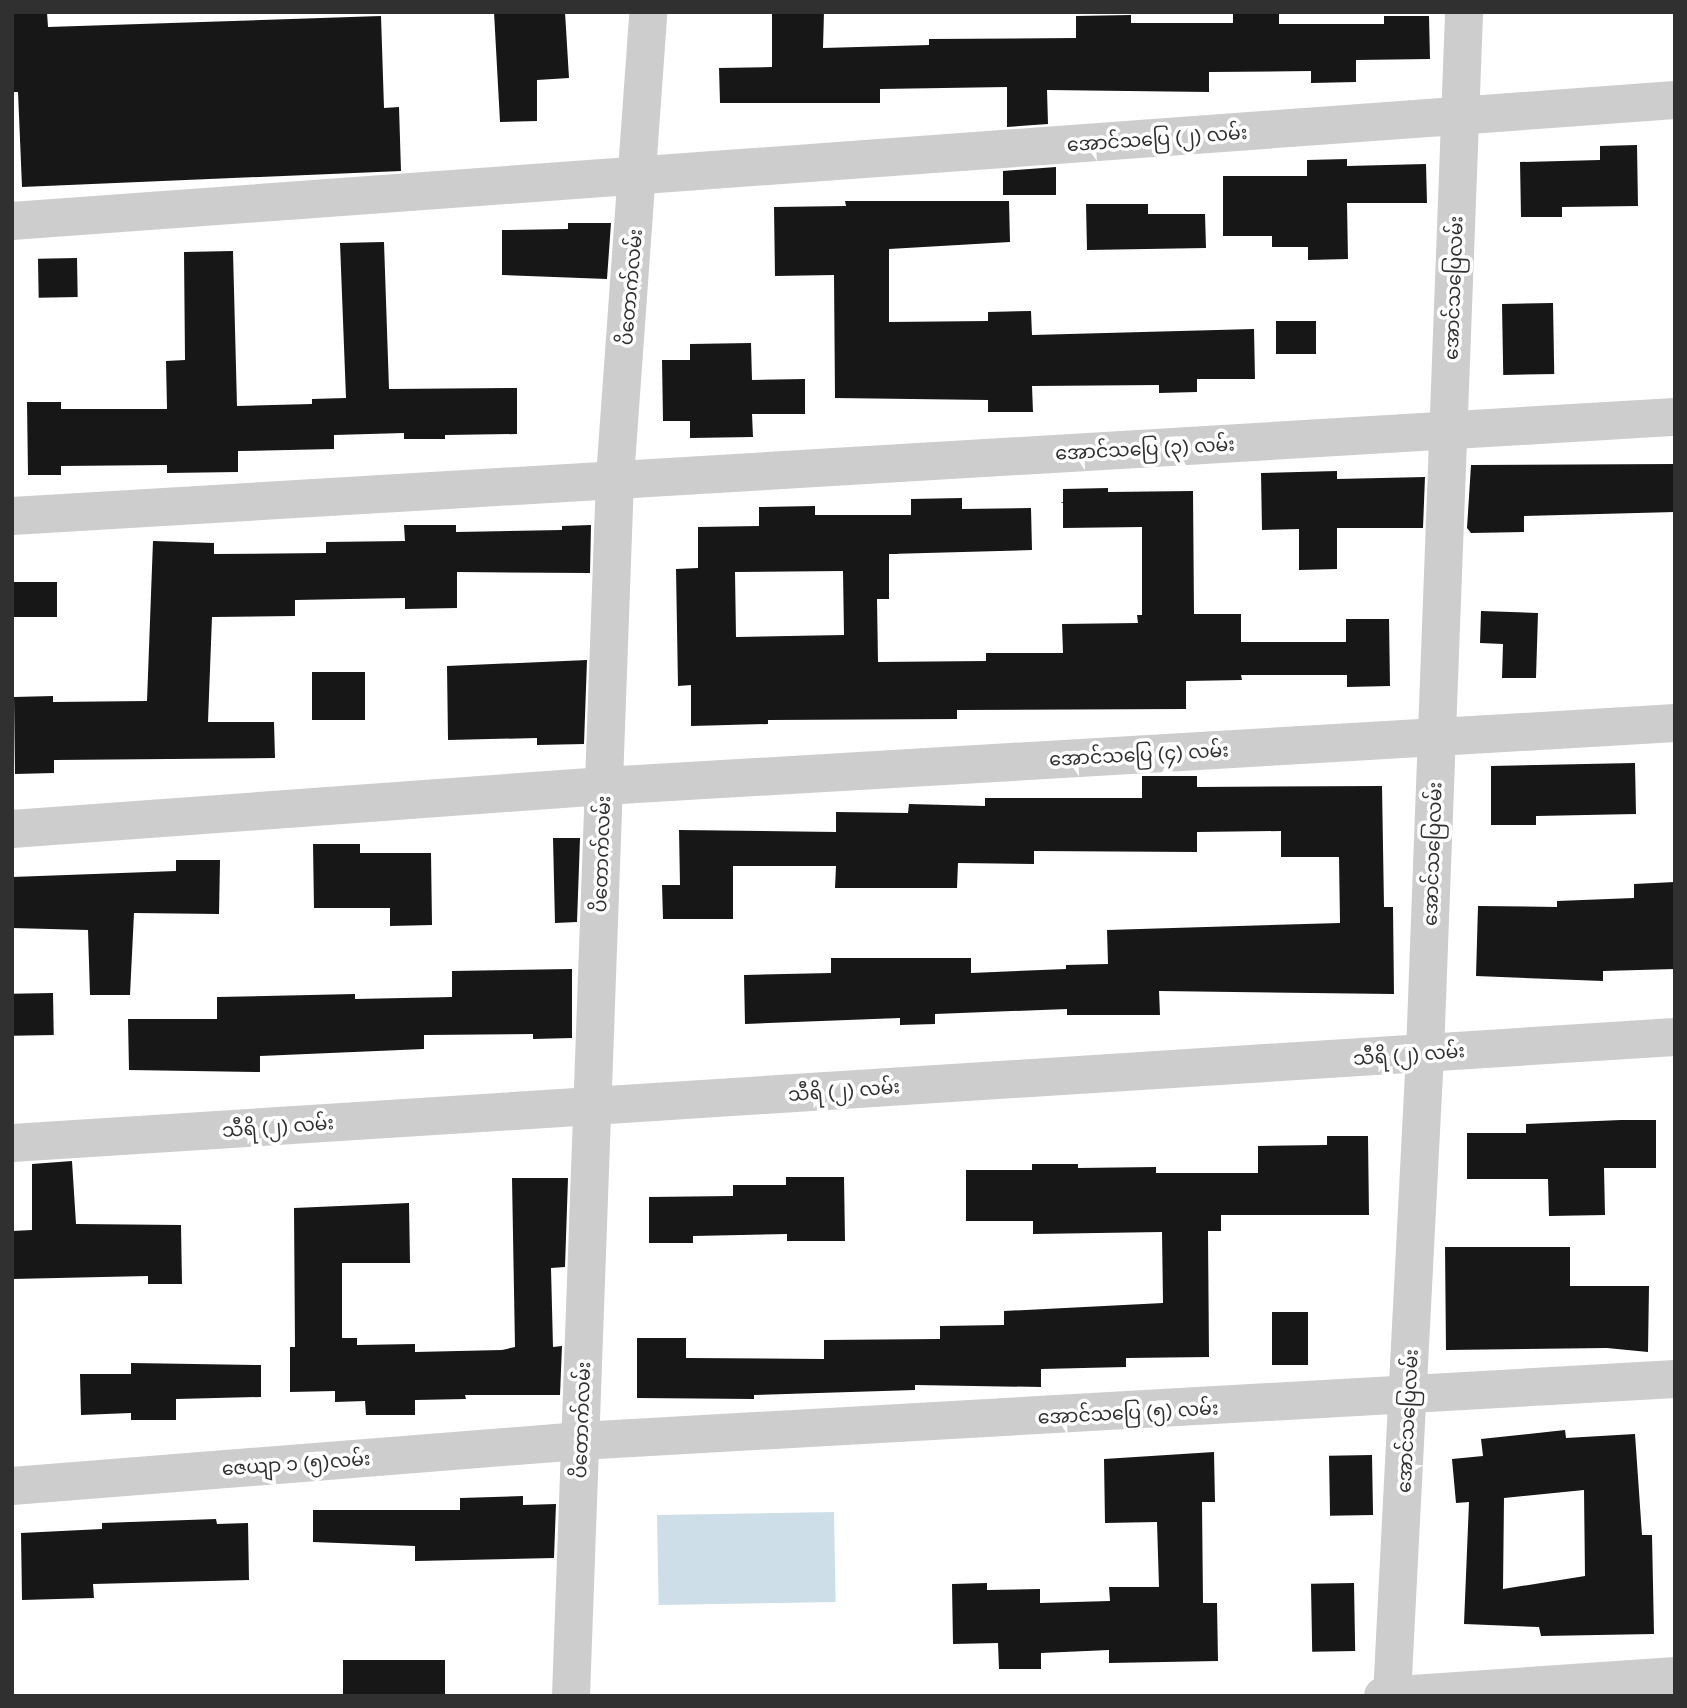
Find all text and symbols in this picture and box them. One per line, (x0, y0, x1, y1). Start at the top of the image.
street label: အောင်သပြေ (၂) လမ်း (1066, 120, 1248, 156)
street label: အောင်သပြေလမ်း (1439, 216, 1467, 360)
street label: ပိတောက်လမ်း (614, 228, 646, 346)
street label: အောင်သပြေ (၃) လမ်း (1055, 432, 1235, 464)
street label: အောင်သပြေ (၄) လမ်း (1049, 738, 1229, 770)
street label: အောင်သပြေလမ်း (1418, 782, 1446, 926)
street label: ပိတောက်လမ်း (588, 795, 614, 913)
street label: သီရိ (၂) လမ်း (1352, 1039, 1466, 1069)
street label: သီရိ (၂) လမ်း (787, 1075, 901, 1105)
street label: သီရိ (၂) လမ်း (221, 1111, 335, 1141)
street label: အောင်သပြေလမ်း (1392, 1348, 1422, 1494)
street label: ပိတောက်လမ်း (568, 1361, 594, 1479)
street label: အောင်သပြေ (၅) လမ်း (1037, 1396, 1219, 1428)
street label: ဇေယျာ ၁ (၅)လမ်း (221, 1446, 371, 1480)

